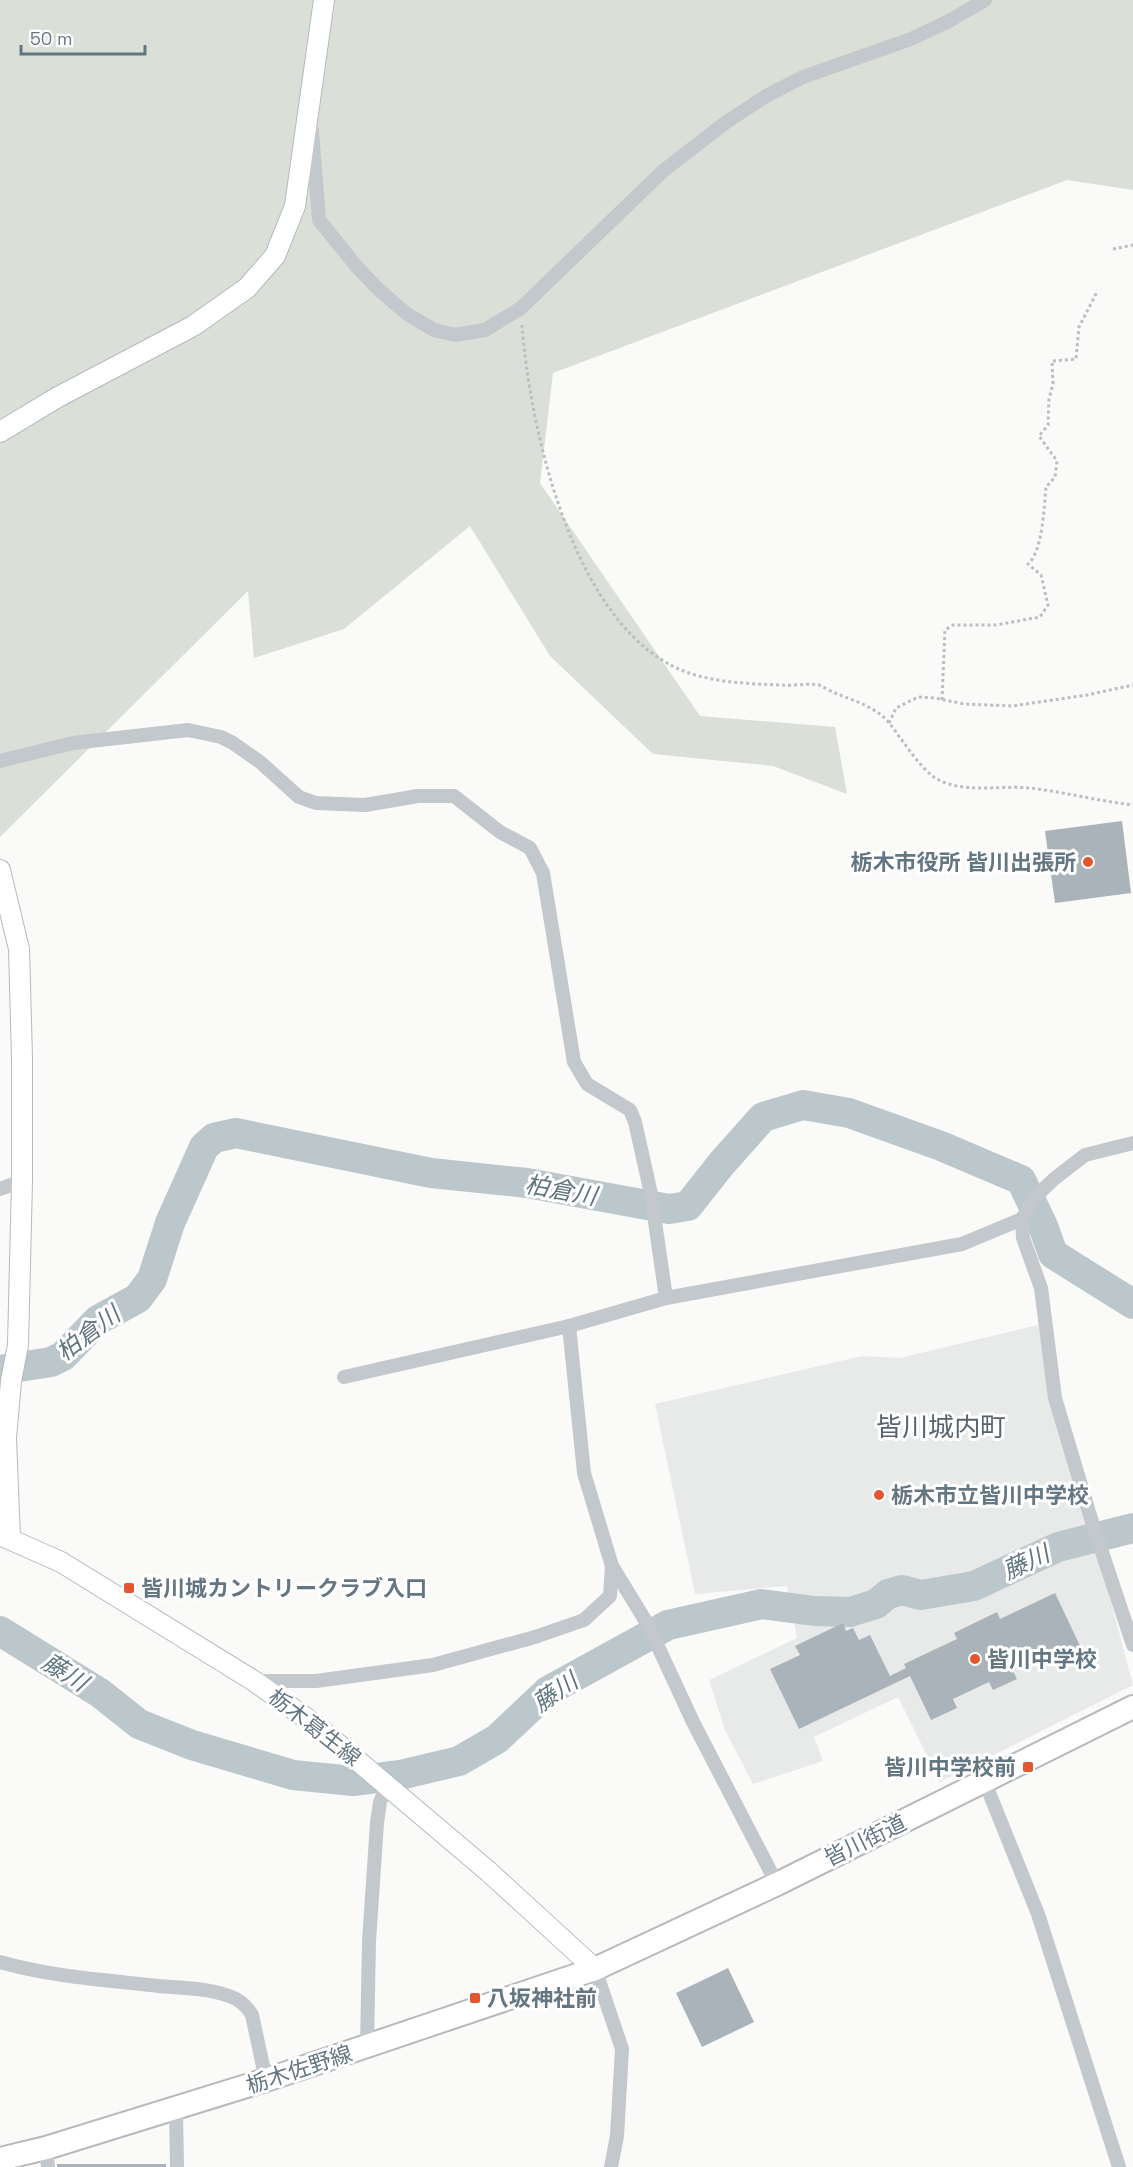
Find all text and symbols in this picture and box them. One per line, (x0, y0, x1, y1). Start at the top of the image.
scale bar (21, 18, 146, 56)
text: 50 m (30, 27, 72, 50)
place label: 栃木市役所 皆川出張所 (850, 848, 1076, 876)
marker: 栃木市役所 皆川出張所 (1081, 855, 1095, 869)
water label: 柏倉川 (523, 1168, 602, 1212)
water label: 柏倉川 (50, 1297, 128, 1367)
district label: 皆川城内町 (876, 1410, 1006, 1444)
place label: 栃木市立皆川中学校 (891, 1481, 1089, 1509)
marker: 栃木市立皆川中学校 (872, 1488, 886, 1502)
water label: 藤川 (998, 1537, 1057, 1586)
place label: 皆川城カントリークラブ入口 (141, 1574, 427, 1602)
marker: 皆川城カントリークラブ入口 (122, 1581, 136, 1595)
place label: 皆川中学校 (987, 1645, 1097, 1673)
water label: 藤川 (36, 1646, 96, 1699)
marker: 皆川中学校 (968, 1652, 982, 1666)
water label: 藤川 (526, 1664, 586, 1718)
street label: 栃木葛生線 (263, 1682, 367, 1772)
place label: 皆川中学校前 (884, 1753, 1016, 1781)
marker: 皆川中学校前 (1021, 1760, 1035, 1774)
street label: 皆川街道 (819, 1808, 911, 1872)
place label: 八坂神社前 (487, 1984, 597, 2012)
marker: 八坂神社前 (468, 1991, 482, 2005)
street label: 栃木佐野線 (242, 2039, 356, 2099)

